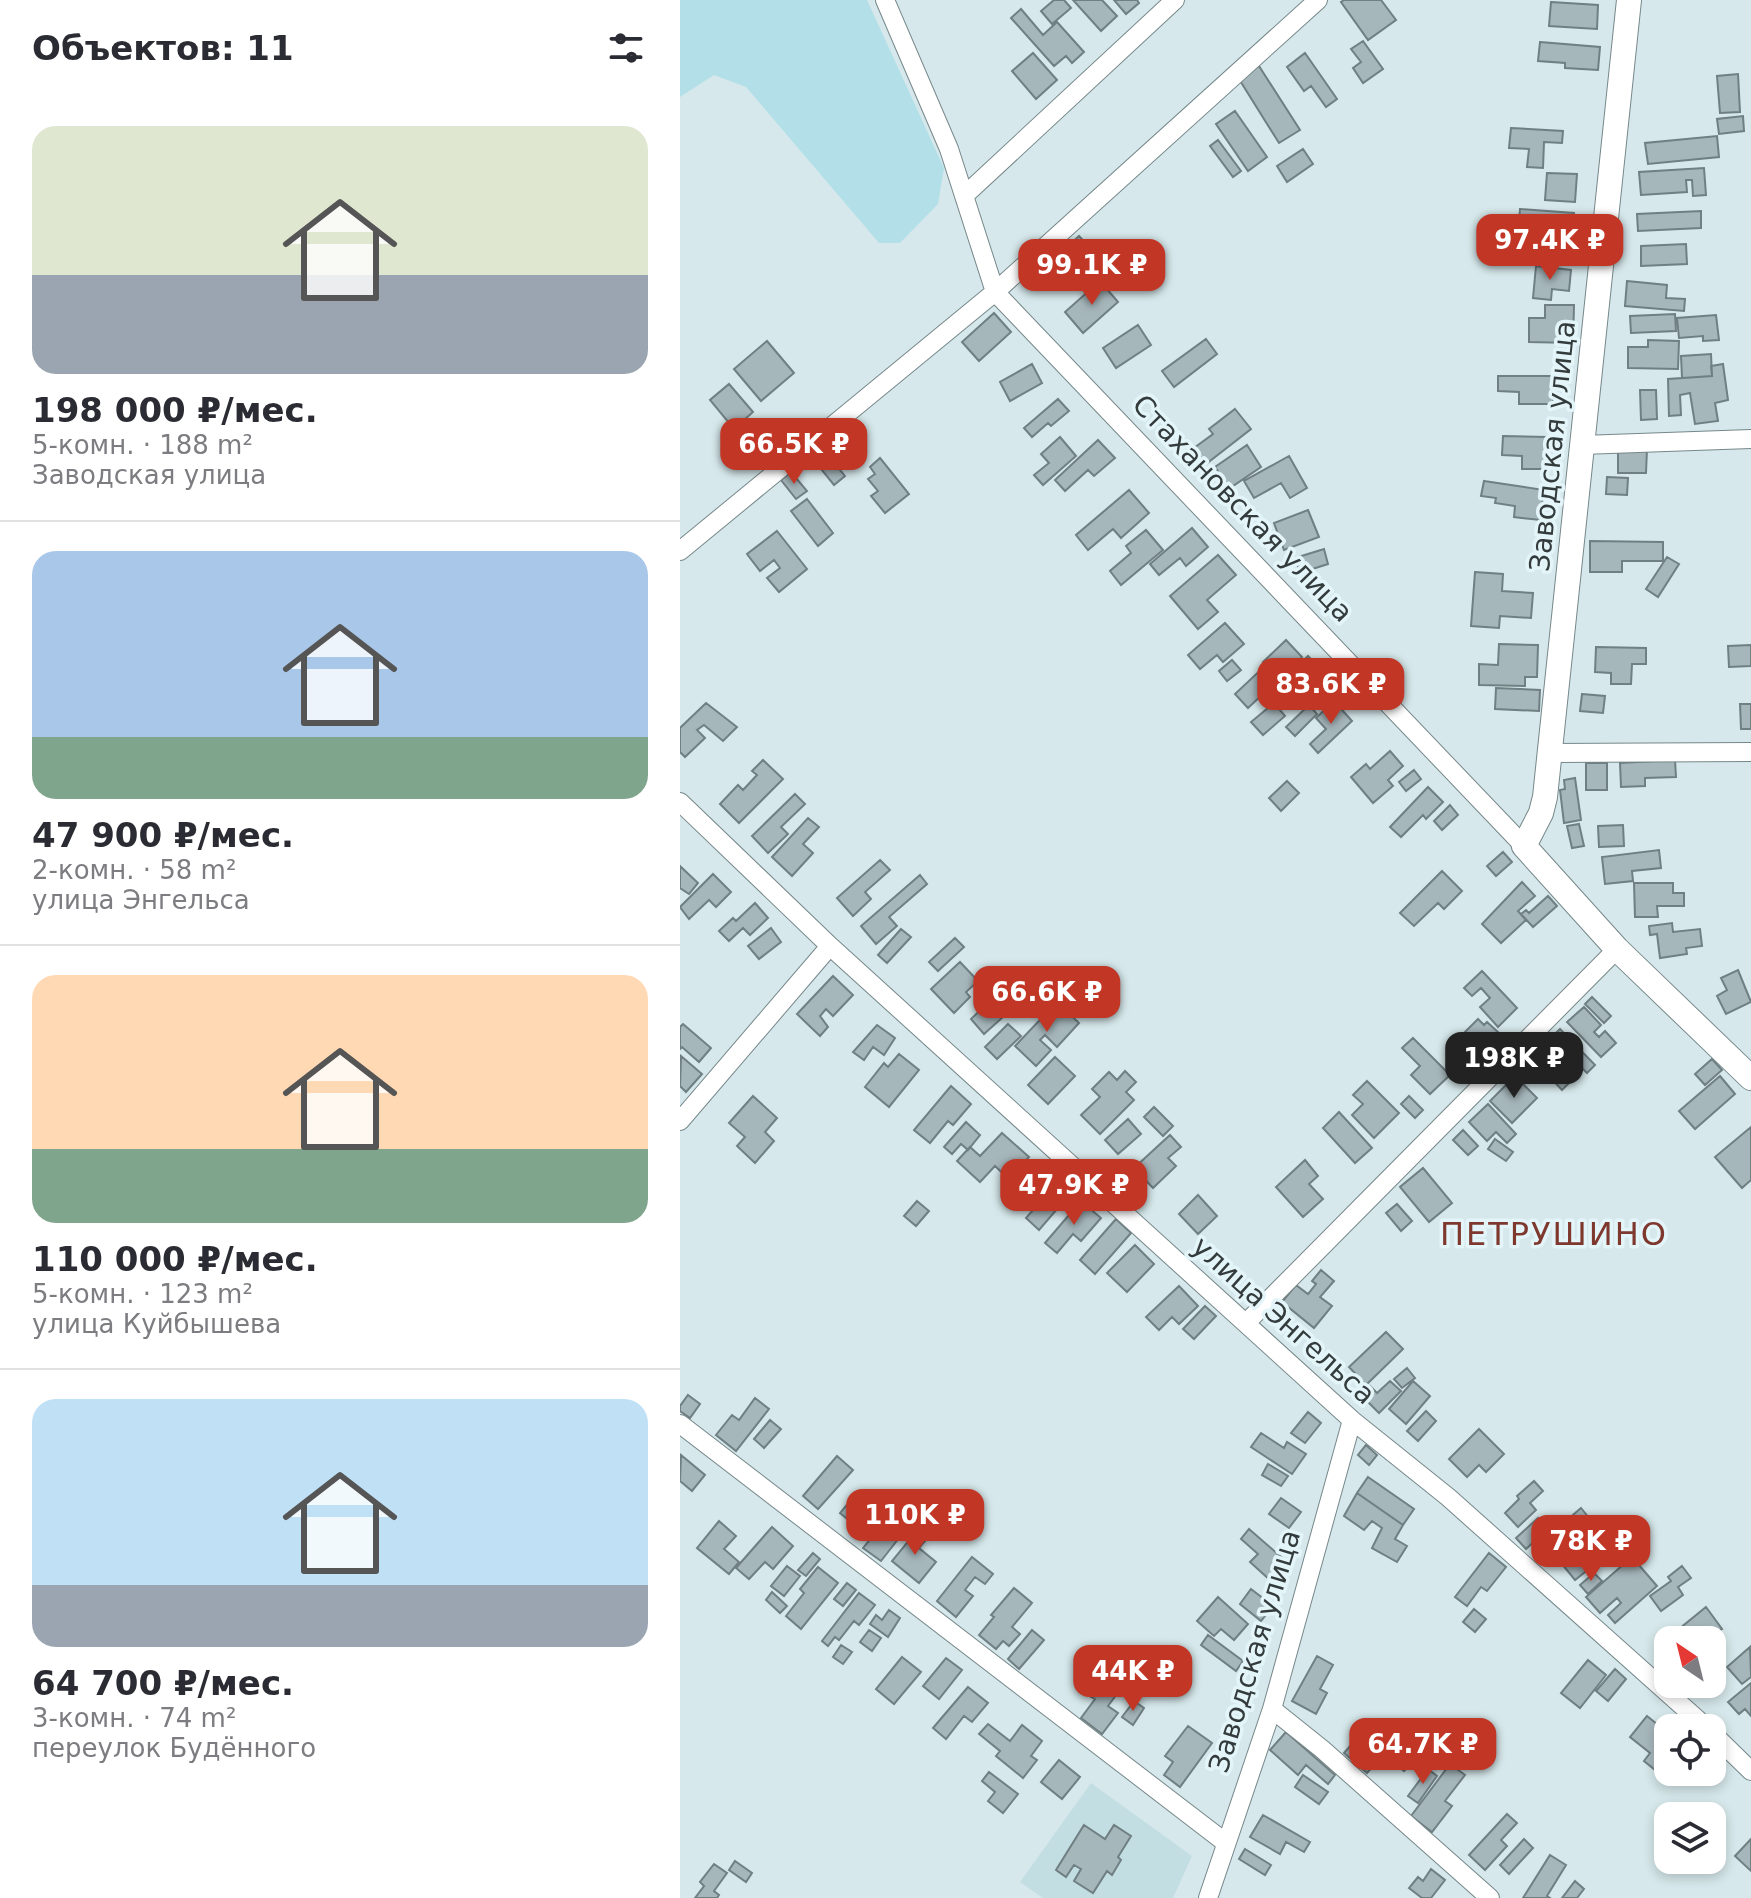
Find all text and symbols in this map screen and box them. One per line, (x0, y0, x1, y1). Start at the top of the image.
icon: filters (604, 26, 648, 70)
text: Объектов: 11 (32, 28, 294, 68)
icon: home (268, 178, 412, 322)
pin: 97.4K ₽ (1476, 214, 1624, 282)
text: 97.4K ₽ (1494, 225, 1606, 255)
pin: 99.1K ₽ (1018, 239, 1166, 307)
text: 99.1K ₽ (1036, 250, 1148, 280)
street label: Заводская улица (1523, 319, 1582, 573)
street label: Стахановская улица (1126, 388, 1360, 629)
text: 198 000 ₽/мес. (32, 390, 318, 430)
pin: 66.5K ₽ (720, 418, 868, 486)
text: 66.5K ₽ (738, 429, 850, 459)
text: 5-комн. · 188 m² (32, 430, 253, 460)
text: Заводская улица (32, 460, 266, 490)
icon: home (268, 603, 412, 747)
pin: 83.6K ₽ (1257, 658, 1405, 726)
text: 83.6K ₽ (1275, 669, 1387, 699)
text: 47 900 ₽/мес. (32, 815, 294, 855)
text: 2-комн. · 58 m² (32, 855, 236, 885)
text: улица Энгельса (32, 885, 250, 915)
pin: 66.6K ₽ (973, 966, 1121, 1034)
text: 66.6K ₽ (991, 977, 1103, 1007)
icon: home (268, 1027, 412, 1171)
pin: 198K ₽ (1449, 1032, 1579, 1100)
text: 198K ₽ (1463, 1043, 1565, 1073)
pin: 47.9K ₽ (1000, 1159, 1148, 1227)
text: 47.9K ₽ (1018, 1170, 1130, 1200)
district label: ПЕТРУШИНО (1440, 1215, 1668, 1253)
street label: улица Энгельса (1185, 1230, 1382, 1411)
text: 110 000 ₽/мес. (32, 1239, 318, 1279)
text: 5-комн. · 123 m² (32, 1279, 253, 1309)
text: улица Куйбышева (32, 1309, 281, 1339)
icon: home (268, 1451, 412, 1595)
pin: 110K ₽ (850, 1489, 980, 1557)
text: 110K ₽ (864, 1500, 966, 1530)
pin: 78K ₽ (1535, 1515, 1647, 1583)
street label: Заводская улица (1202, 1526, 1307, 1777)
text: 78K ₽ (1549, 1526, 1633, 1556)
north arrow (1654, 1626, 1726, 1698)
map controls (1654, 1626, 1726, 1874)
pin: 44K ₽ (1077, 1645, 1189, 1713)
text: 44K ₽ (1091, 1656, 1175, 1686)
text: 64 700 ₽/мес. (32, 1663, 294, 1703)
text: 3-комн. · 74 m² (32, 1703, 236, 1733)
button: locate (1654, 1714, 1726, 1786)
pin: 64.7K ₽ (1349, 1718, 1497, 1786)
text: 64.7K ₽ (1367, 1729, 1479, 1759)
text: переулок Будённого (32, 1733, 316, 1763)
button: layers (1654, 1802, 1726, 1874)

